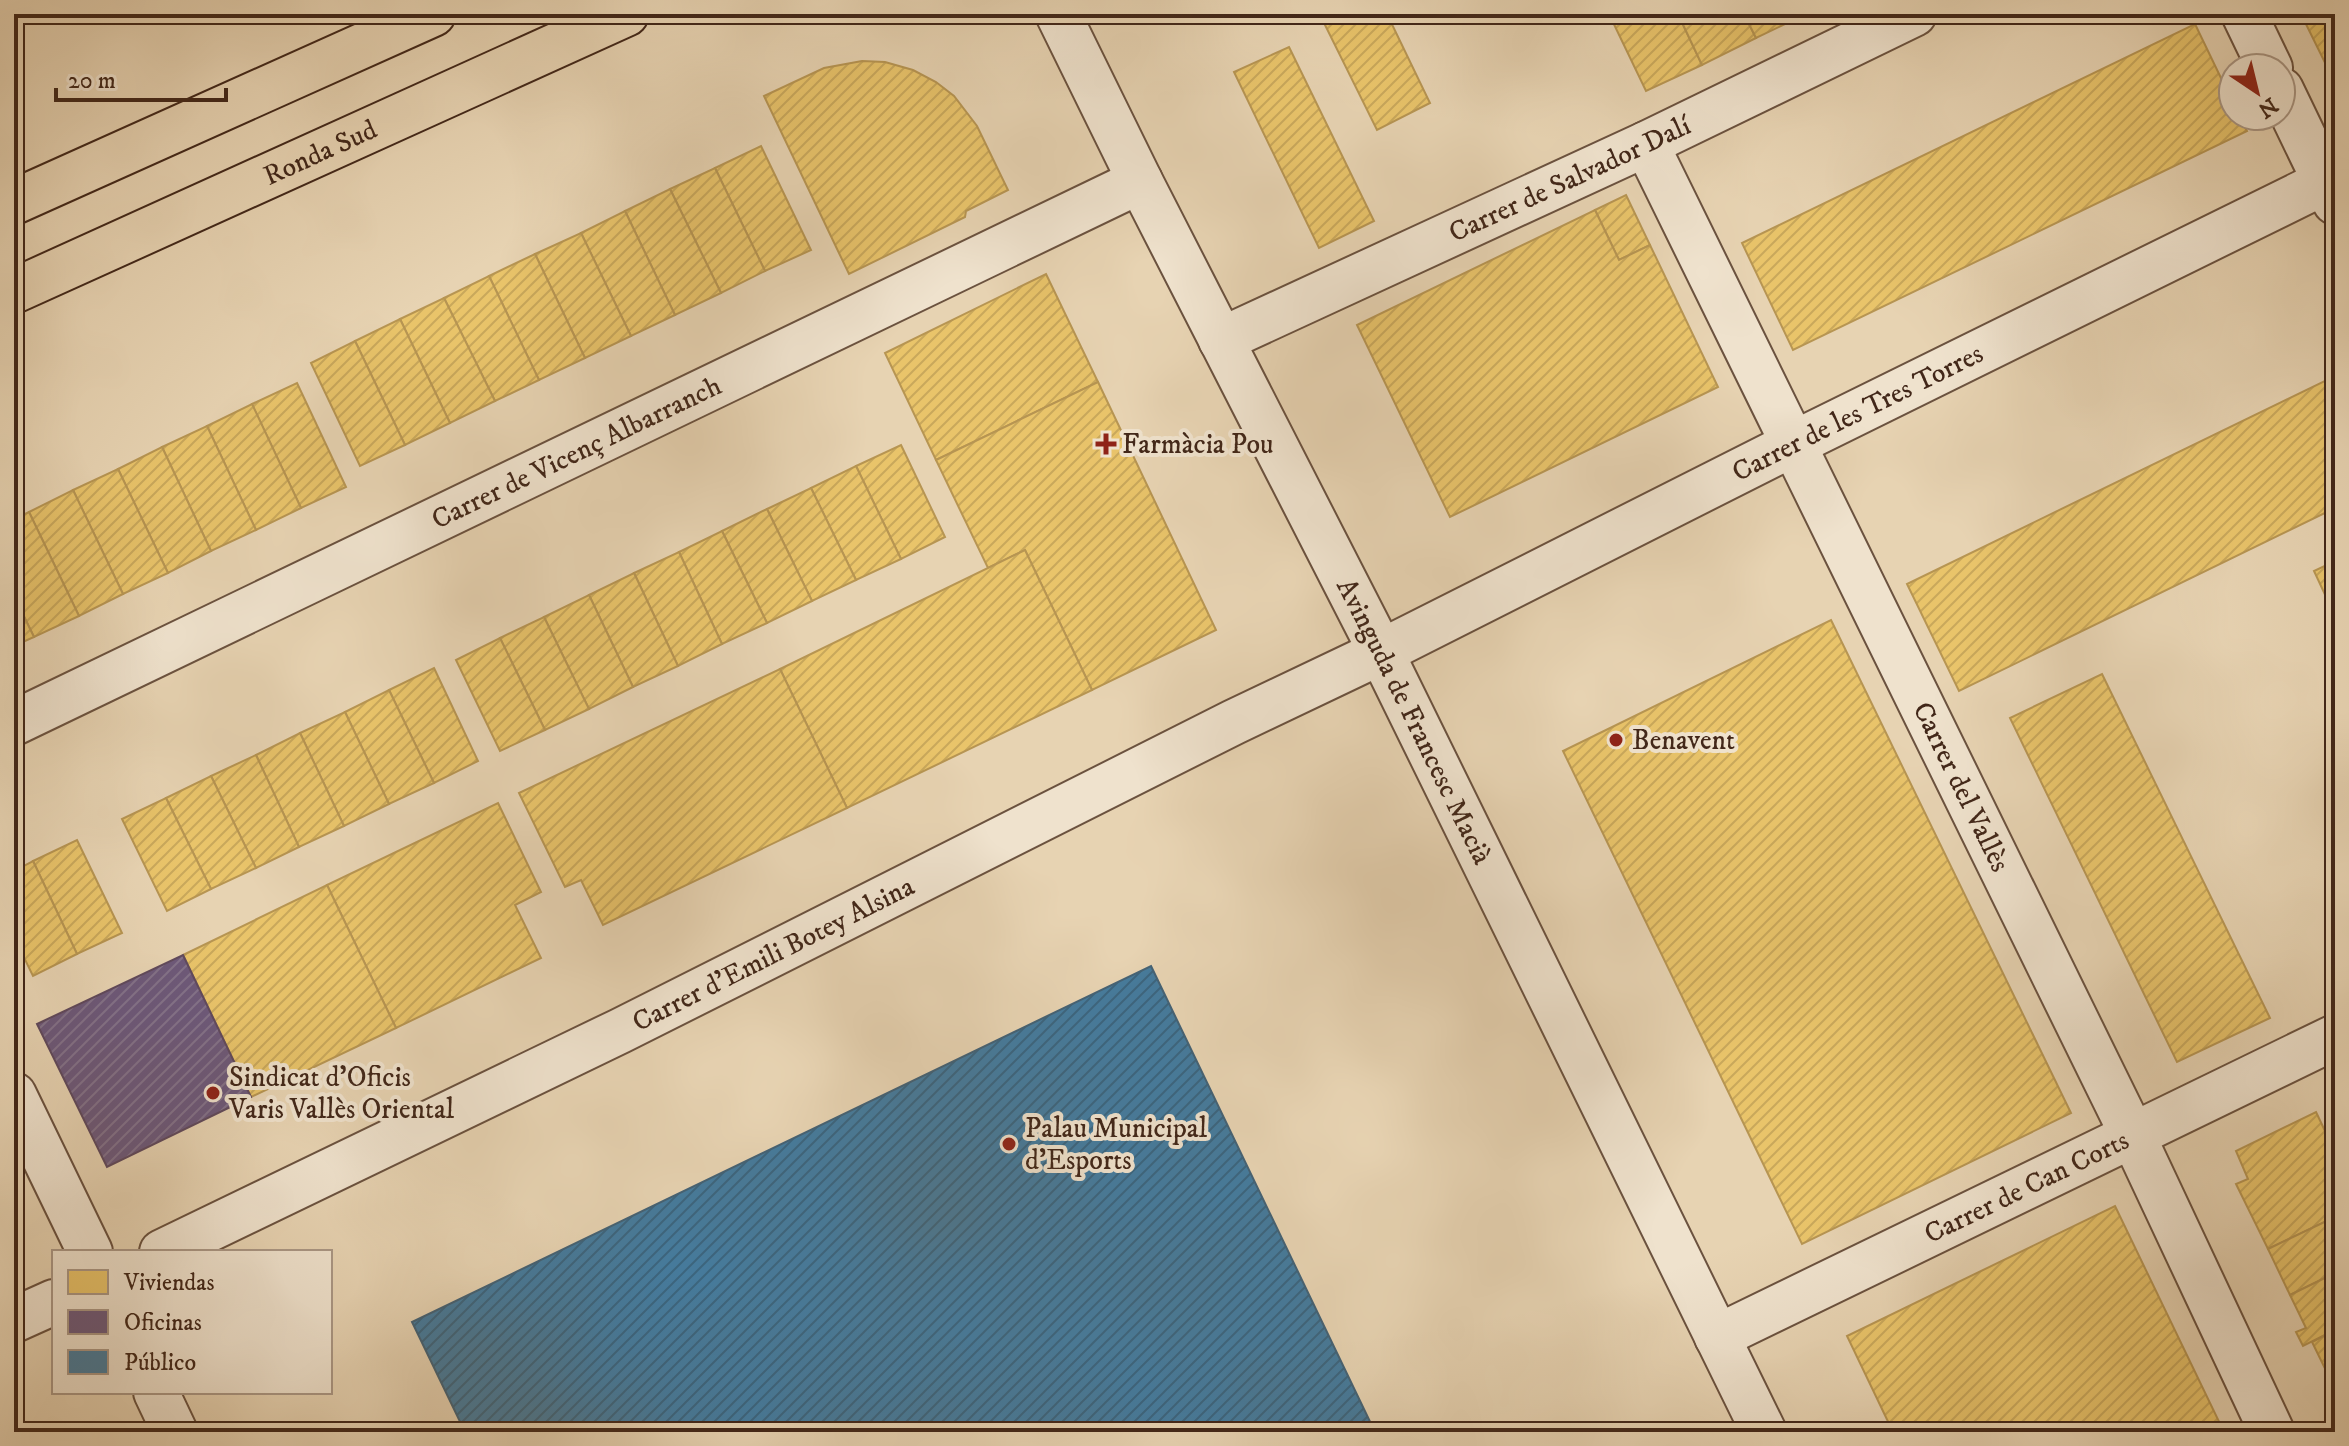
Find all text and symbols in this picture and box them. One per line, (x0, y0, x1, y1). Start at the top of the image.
scale bar (56, 52, 226, 102)
north arrow (2217, 52, 2297, 132)
text: 20 m (68, 66, 116, 96)
text: N (2252, 91, 2283, 123)
street label: Carrer de Salvador Dalí (1443, 107, 1698, 250)
street label: Ronda Sud (258, 112, 382, 193)
street label: Carrer de les Tres Torres (1726, 336, 1989, 489)
street label: Carrer de Vicenç Albarranch (426, 368, 727, 537)
place label: Farmàcia Pou (1122, 427, 1274, 462)
marker: Farmàcia Pou (1097, 435, 1115, 453)
street label: Avinguda de Francesc Macià (1329, 572, 1500, 870)
street label: Carrer del Vallès (1905, 696, 2018, 877)
place label: Benavent (1632, 723, 1735, 758)
marker: Benavent (1607, 731, 1625, 749)
street label: Carrer d'Emili Botey Alsina (626, 868, 920, 1039)
place label: Sindicat d'Oficis Varis Vallès Oriental (228, 1060, 455, 1127)
marker: Sindicat d'Oficis Varis Vallès Oriental (204, 1084, 222, 1102)
place label: Palau Municipal d'Esports (1025, 1111, 1208, 1178)
street label: Carrer de Can Corts (1918, 1122, 2134, 1251)
marker: Palau Municipal d'Esports (1000, 1135, 1018, 1153)
legend (52, 1250, 332, 1394)
text: Viviendas (123, 1268, 215, 1298)
text: Oficinas (124, 1308, 202, 1338)
text: Público (124, 1348, 196, 1378)

